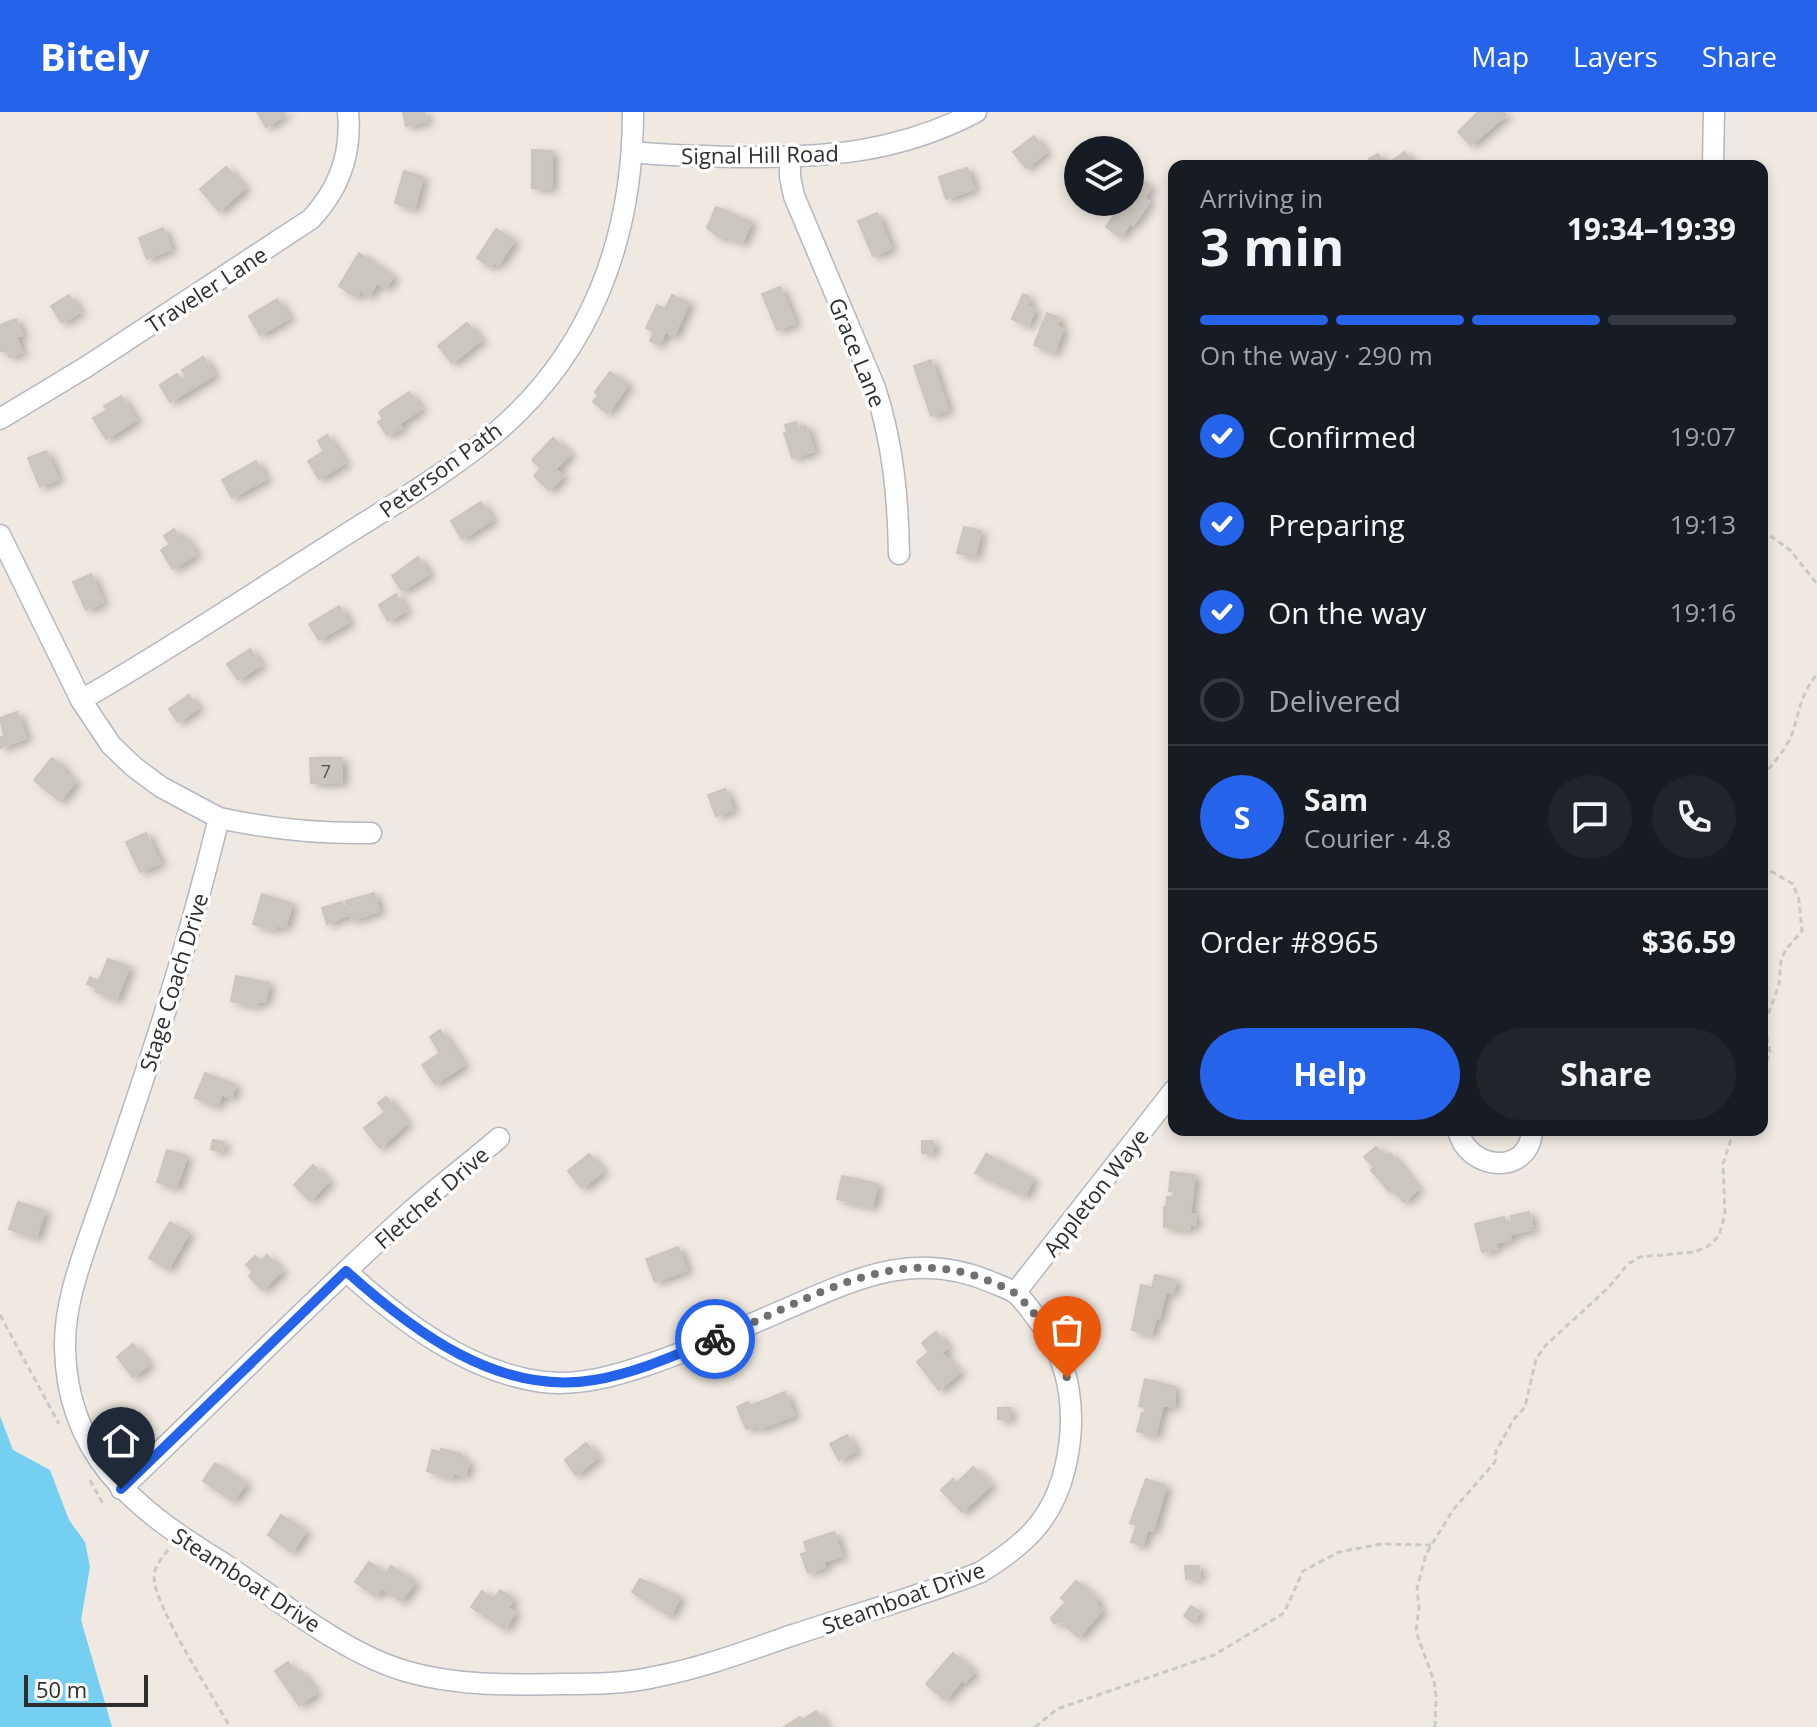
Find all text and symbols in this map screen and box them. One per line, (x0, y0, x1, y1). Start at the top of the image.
text: Bitely (40, 30, 149, 82)
text: Map (1471, 37, 1529, 75)
text: Layers (1573, 37, 1658, 75)
text: Share (1702, 37, 1777, 75)
map controls (1064, 136, 1144, 216)
button: layers (1064, 136, 1144, 216)
street label: Signal Hill Road (681, 138, 839, 170)
text: Arriving in (1200, 180, 1323, 216)
text: 19:34–19:39 (1567, 208, 1736, 249)
text: 3 min (1200, 210, 1344, 281)
street label: Traveler Lane (140, 239, 272, 339)
street label: Grace Lane (822, 293, 894, 411)
text: On the way · 290 m (1200, 337, 1433, 373)
street label: Peterson Path (373, 414, 507, 524)
icon: check (1200, 414, 1244, 458)
text: Confirmed (1268, 416, 1416, 457)
text: 19:07 (1670, 418, 1736, 454)
icon: check (1200, 502, 1244, 546)
text: Preparing (1268, 504, 1405, 545)
text: 19:13 (1670, 506, 1736, 542)
icon: check (1200, 590, 1244, 634)
text: On the way (1268, 592, 1426, 633)
text: 19:16 (1670, 594, 1736, 630)
text: Delivered (1268, 680, 1401, 721)
house number: 7 (321, 759, 331, 783)
button: chat (1548, 775, 1632, 859)
button: phone (1652, 775, 1736, 859)
text: Sam (1304, 779, 1368, 820)
text: S (1234, 797, 1250, 838)
text: Courier · 4.8 (1304, 820, 1451, 856)
street label: Stage Coach Drive (132, 889, 214, 1075)
text: Order #8965 (1200, 921, 1379, 962)
text: $36.59 (1642, 921, 1736, 962)
button: Help (1200, 1028, 1460, 1120)
button: Share (1476, 1028, 1736, 1120)
street label: Appleton Waye (1035, 1122, 1155, 1262)
street label: Fletcher Drive (368, 1139, 494, 1255)
pin (1033, 1296, 1101, 1378)
courier (675, 1299, 755, 1379)
icon: bag (1045, 1308, 1089, 1352)
icon: bike (693, 1317, 737, 1361)
pin (87, 1407, 155, 1489)
icon: home (99, 1419, 143, 1463)
street label: Steamboat Drive (167, 1520, 327, 1638)
street label: Steamboat Drive (817, 1554, 989, 1640)
scale bar (24, 1671, 148, 1707)
text: 50 m (36, 1674, 87, 1704)

